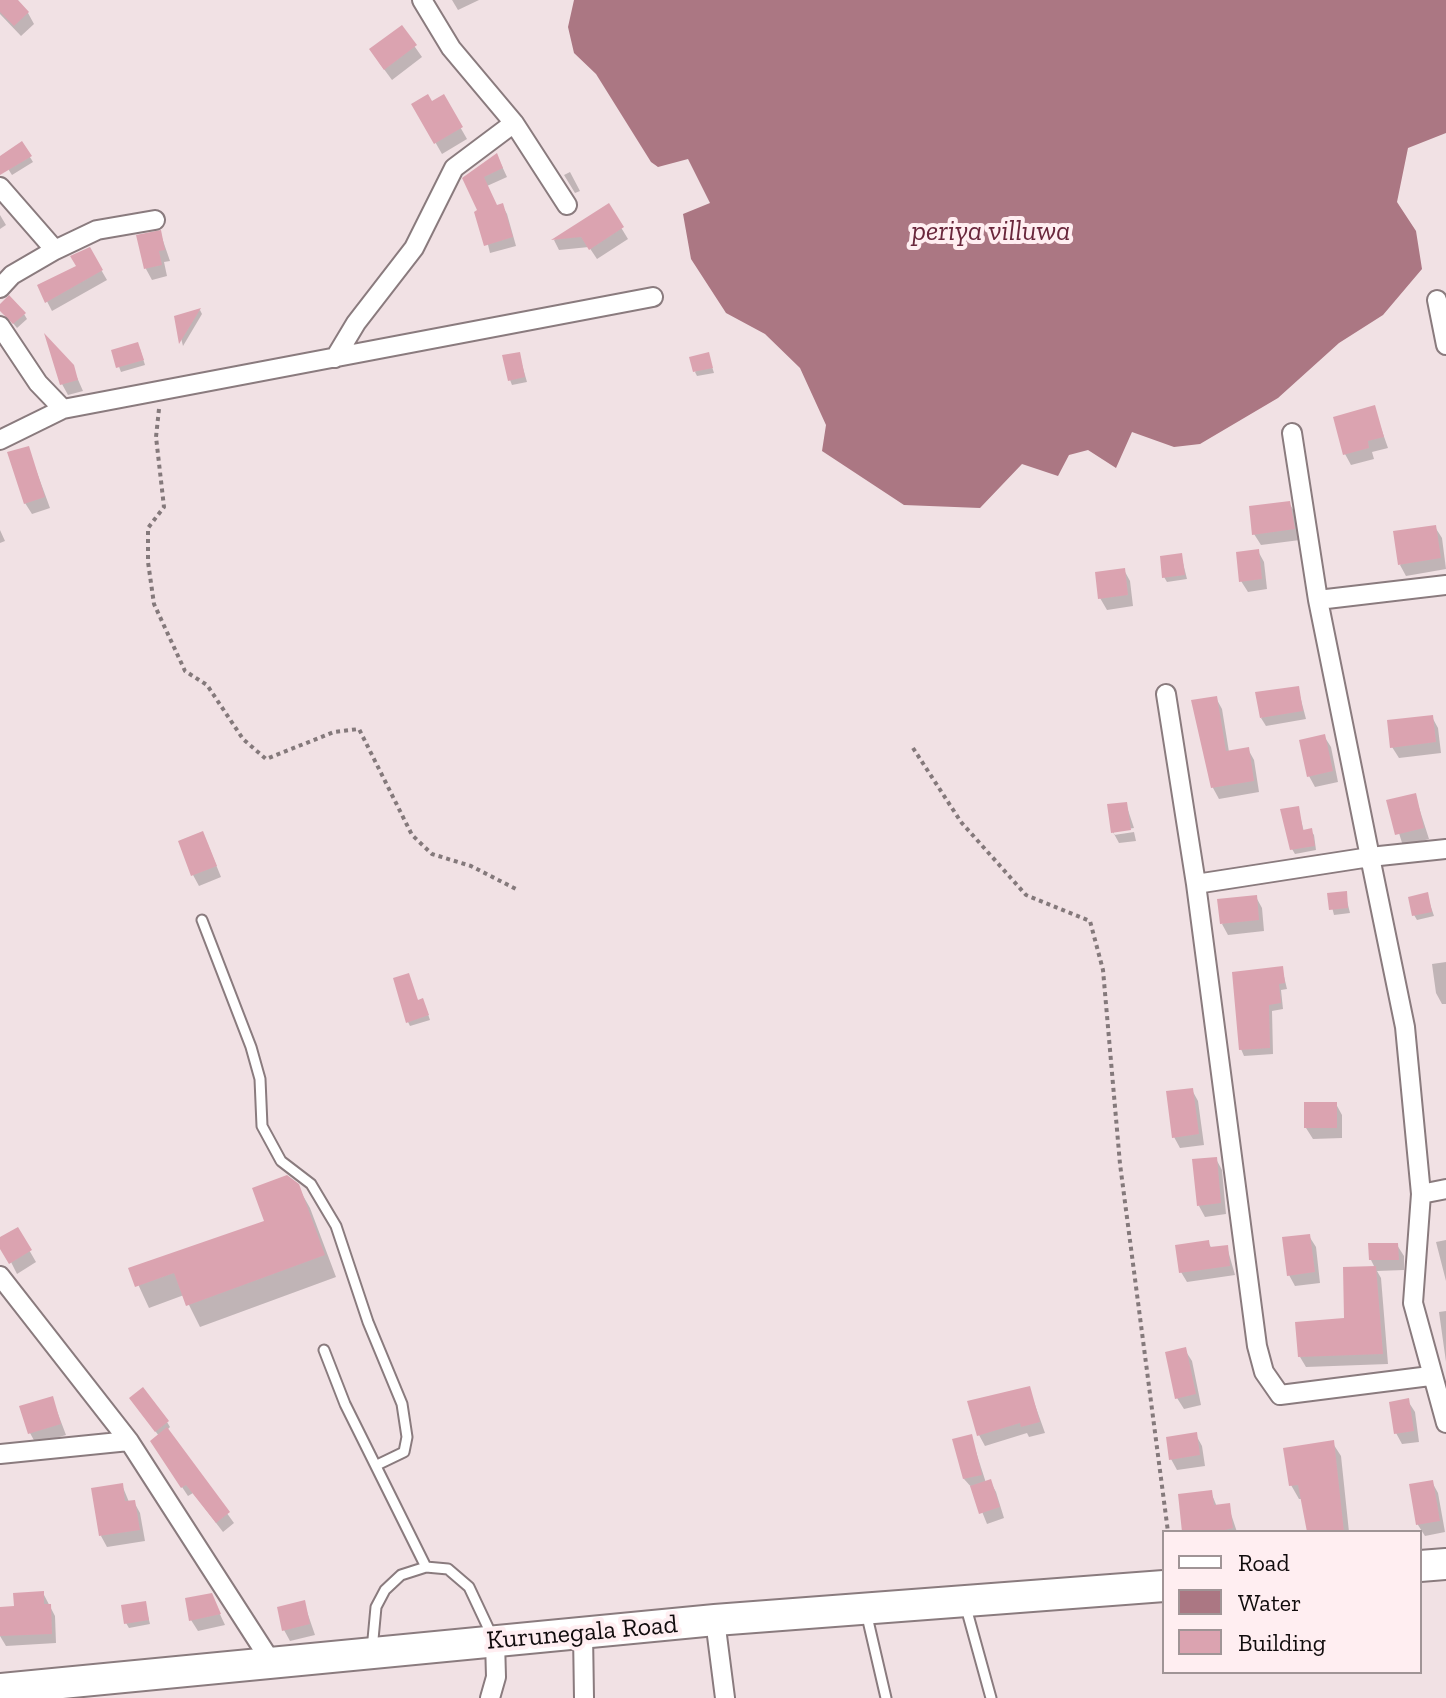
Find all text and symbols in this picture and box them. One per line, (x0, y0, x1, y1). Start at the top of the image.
water label: periya villuwa (912, 215, 1070, 249)
legend (1162, 1530, 1422, 1674)
text: Road (1238, 1548, 1290, 1577)
text: Water (1238, 1588, 1301, 1617)
street label: Kurunegala Road (485, 1609, 679, 1657)
text: Building (1238, 1628, 1326, 1657)

